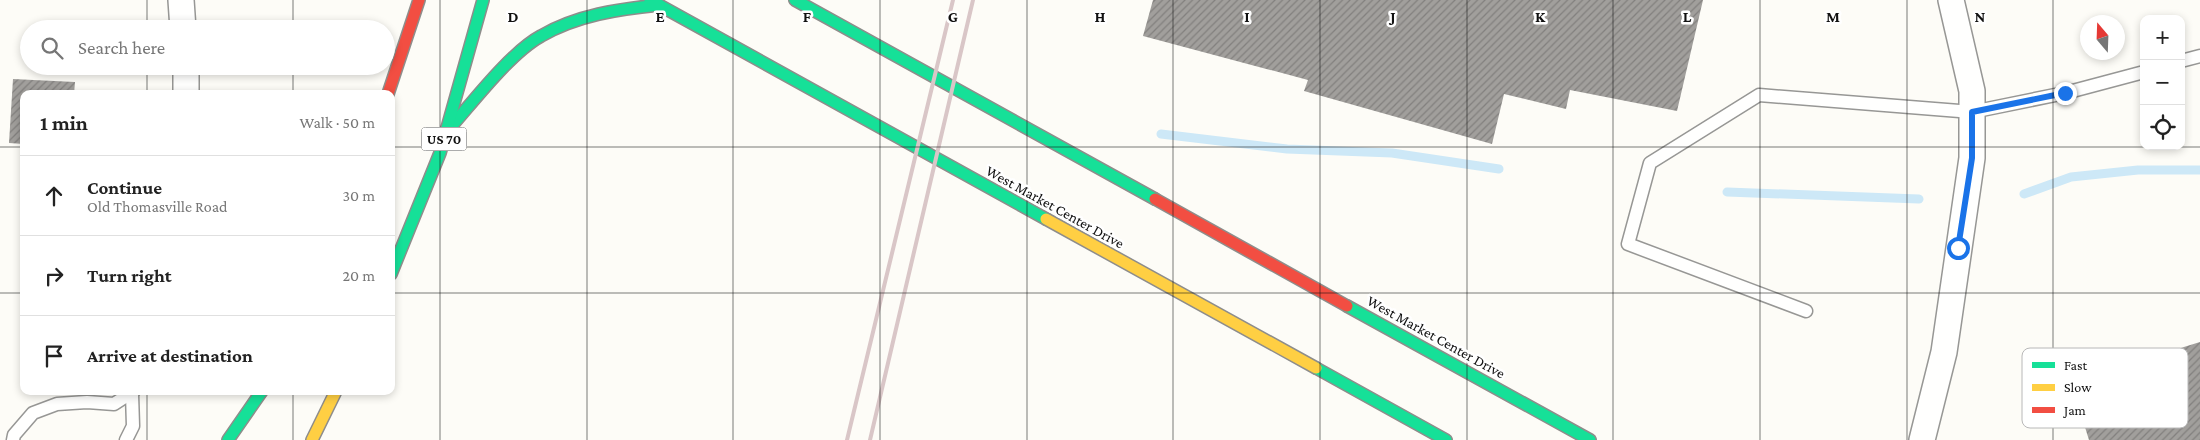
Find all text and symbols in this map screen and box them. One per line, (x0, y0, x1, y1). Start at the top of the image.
text: D (507, 8, 519, 25)
text: E (655, 8, 665, 25)
text: F (803, 8, 812, 25)
text: G (948, 8, 958, 25)
text: H (1095, 8, 1106, 25)
text: I (1244, 8, 1250, 25)
text: J (1388, 8, 1396, 25)
text: K (1535, 8, 1546, 25)
text: L (1683, 8, 1692, 25)
text: M (1826, 8, 1840, 25)
text: N (1975, 8, 1986, 25)
north arrow (2080, 15, 2125, 60)
map controls (2140, 15, 2185, 150)
button: + (2140, 15, 2185, 60)
search box (20, 20, 395, 75)
icon: search (38, 34, 66, 62)
text: Search here (78, 37, 165, 58)
button: − (2140, 60, 2185, 105)
route end (2054, 82, 2077, 105)
button: locate (2140, 105, 2185, 150)
text: 1 min (40, 111, 88, 135)
text: Walk · 50 m (299, 114, 375, 131)
road number: US 70 (422, 128, 466, 150)
street label: West Market Center Drive (983, 162, 1127, 252)
text: Continue (87, 177, 162, 198)
icon: ahead (40, 182, 68, 210)
text: 30 m (343, 187, 375, 204)
text: Old Thomasville Road (87, 198, 228, 215)
route start (1947, 237, 1970, 260)
icon: right (40, 262, 68, 290)
text: Turn right (87, 265, 172, 286)
text: 20 m (342, 267, 375, 284)
street label: West Market Center Drive (1364, 292, 1508, 382)
icon: arrive (40, 342, 68, 370)
text: Arrive at destination (87, 345, 253, 366)
legend (2022, 348, 2188, 428)
text: Fast (2064, 357, 2088, 373)
text: Slow (2064, 379, 2092, 395)
text: Jam (2062, 402, 2086, 418)

